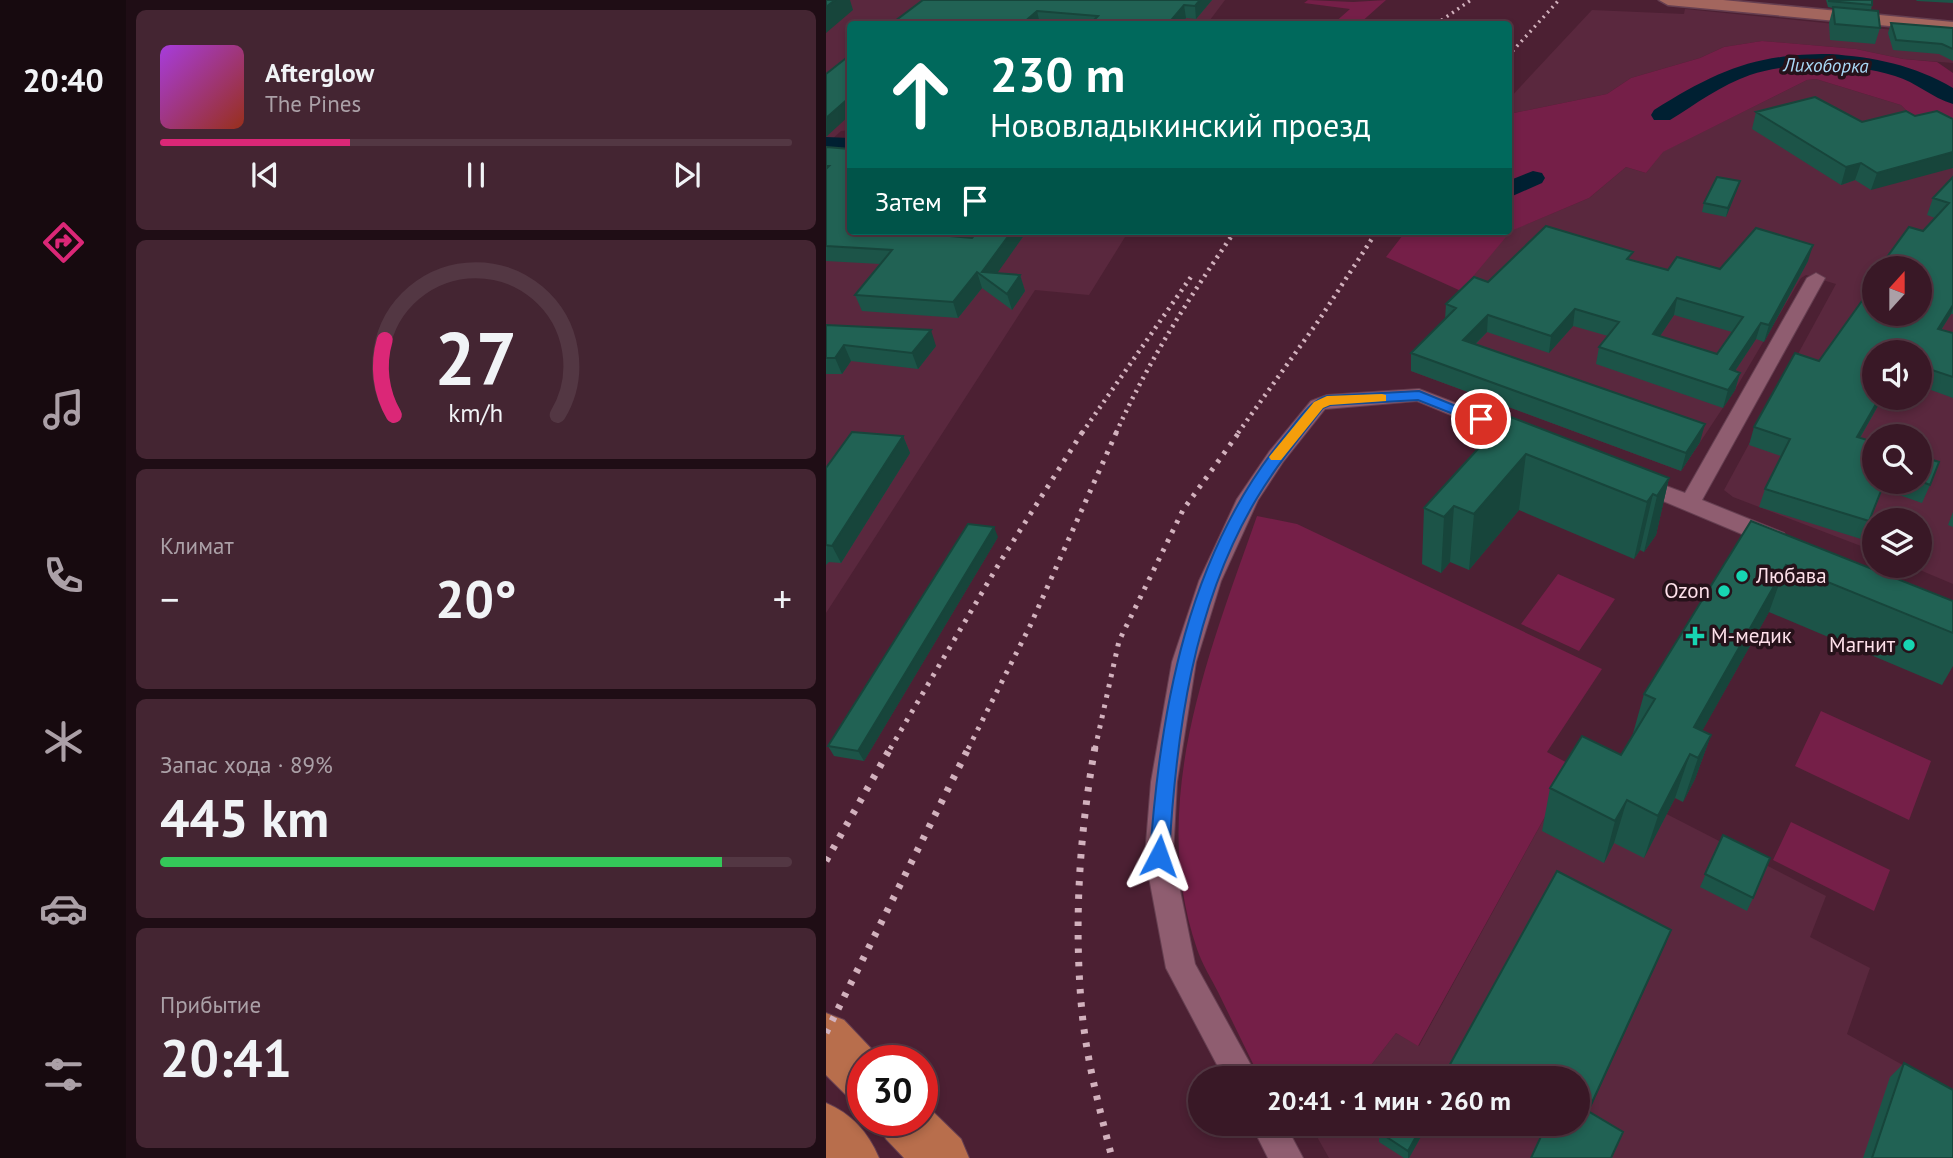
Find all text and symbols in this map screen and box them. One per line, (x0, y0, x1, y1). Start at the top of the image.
text: 230 m (990, 42, 1125, 106)
icon: ahead (875, 49, 966, 140)
water label: Лихоборка (1782, 52, 1870, 78)
text: Afterglow (265, 56, 374, 89)
text: 20:40 (22, 59, 104, 101)
text: The Pines (265, 89, 361, 118)
text: Нововладыкинский проезд (990, 104, 1371, 146)
icon: previous (246, 156, 284, 194)
icon: pause (457, 156, 495, 194)
icon: next (668, 156, 706, 194)
icon: arrive (956, 182, 994, 220)
text: Затем (875, 185, 942, 218)
icon: directions (39, 218, 88, 267)
north arrow (1862, 256, 1932, 326)
map controls (1862, 256, 1932, 578)
text: 27 (435, 312, 517, 406)
button: sound (1862, 340, 1932, 410)
icon: music (39, 385, 88, 434)
pin (1451, 389, 1511, 449)
text: km/h (449, 397, 503, 429)
icon: arrive (1462, 400, 1500, 438)
button: search (1862, 424, 1932, 494)
button: layers (1862, 508, 1932, 578)
text: Климат (160, 531, 234, 560)
icon: phone (39, 551, 88, 600)
place label: Любава (1755, 562, 1827, 589)
text: 20° (435, 565, 517, 632)
marker: Любава (1734, 568, 1750, 584)
text: − (160, 574, 179, 623)
text: + (773, 574, 792, 623)
place label: Ozon (1664, 577, 1710, 604)
marker: Ozon (1716, 583, 1732, 599)
place label: М-медик (1711, 622, 1792, 649)
marker: М-медик (1685, 626, 1705, 646)
place label: Магнит (1829, 631, 1896, 658)
marker: Магнит (1901, 637, 1917, 653)
icon: climate (39, 717, 88, 766)
text: Запас хода · 89% (160, 750, 333, 779)
text: 445 km (160, 784, 329, 851)
position arrow (1122, 819, 1196, 893)
icon: car (39, 884, 88, 933)
text: Прибытие (160, 990, 261, 1019)
text: 20:41 (160, 1024, 292, 1091)
speed limit sign: 30 (847, 1045, 938, 1136)
icon: filters (39, 1050, 88, 1099)
text: 20:41 · 1 мин · 260 m (1267, 1084, 1511, 1117)

